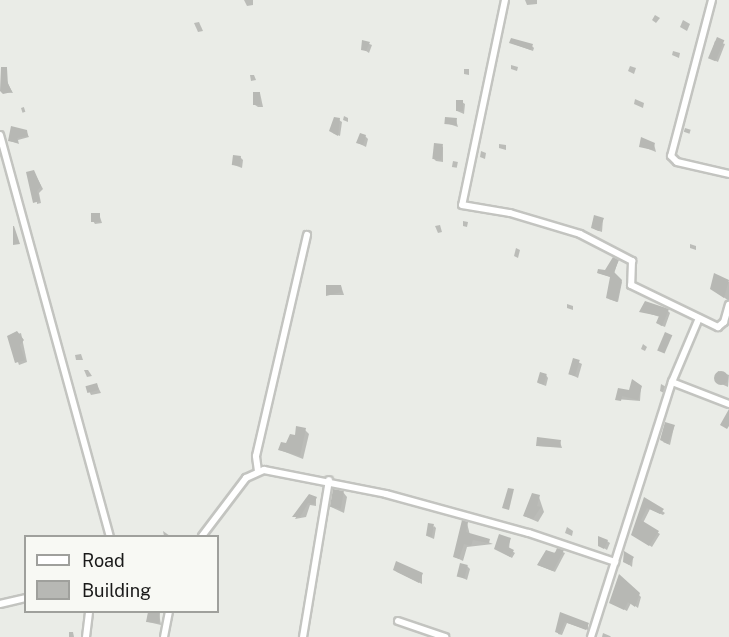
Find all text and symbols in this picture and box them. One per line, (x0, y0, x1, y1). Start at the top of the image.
legend (24, 535, 219, 613)
text: Road (82, 550, 125, 571)
text: Building (82, 580, 151, 601)

